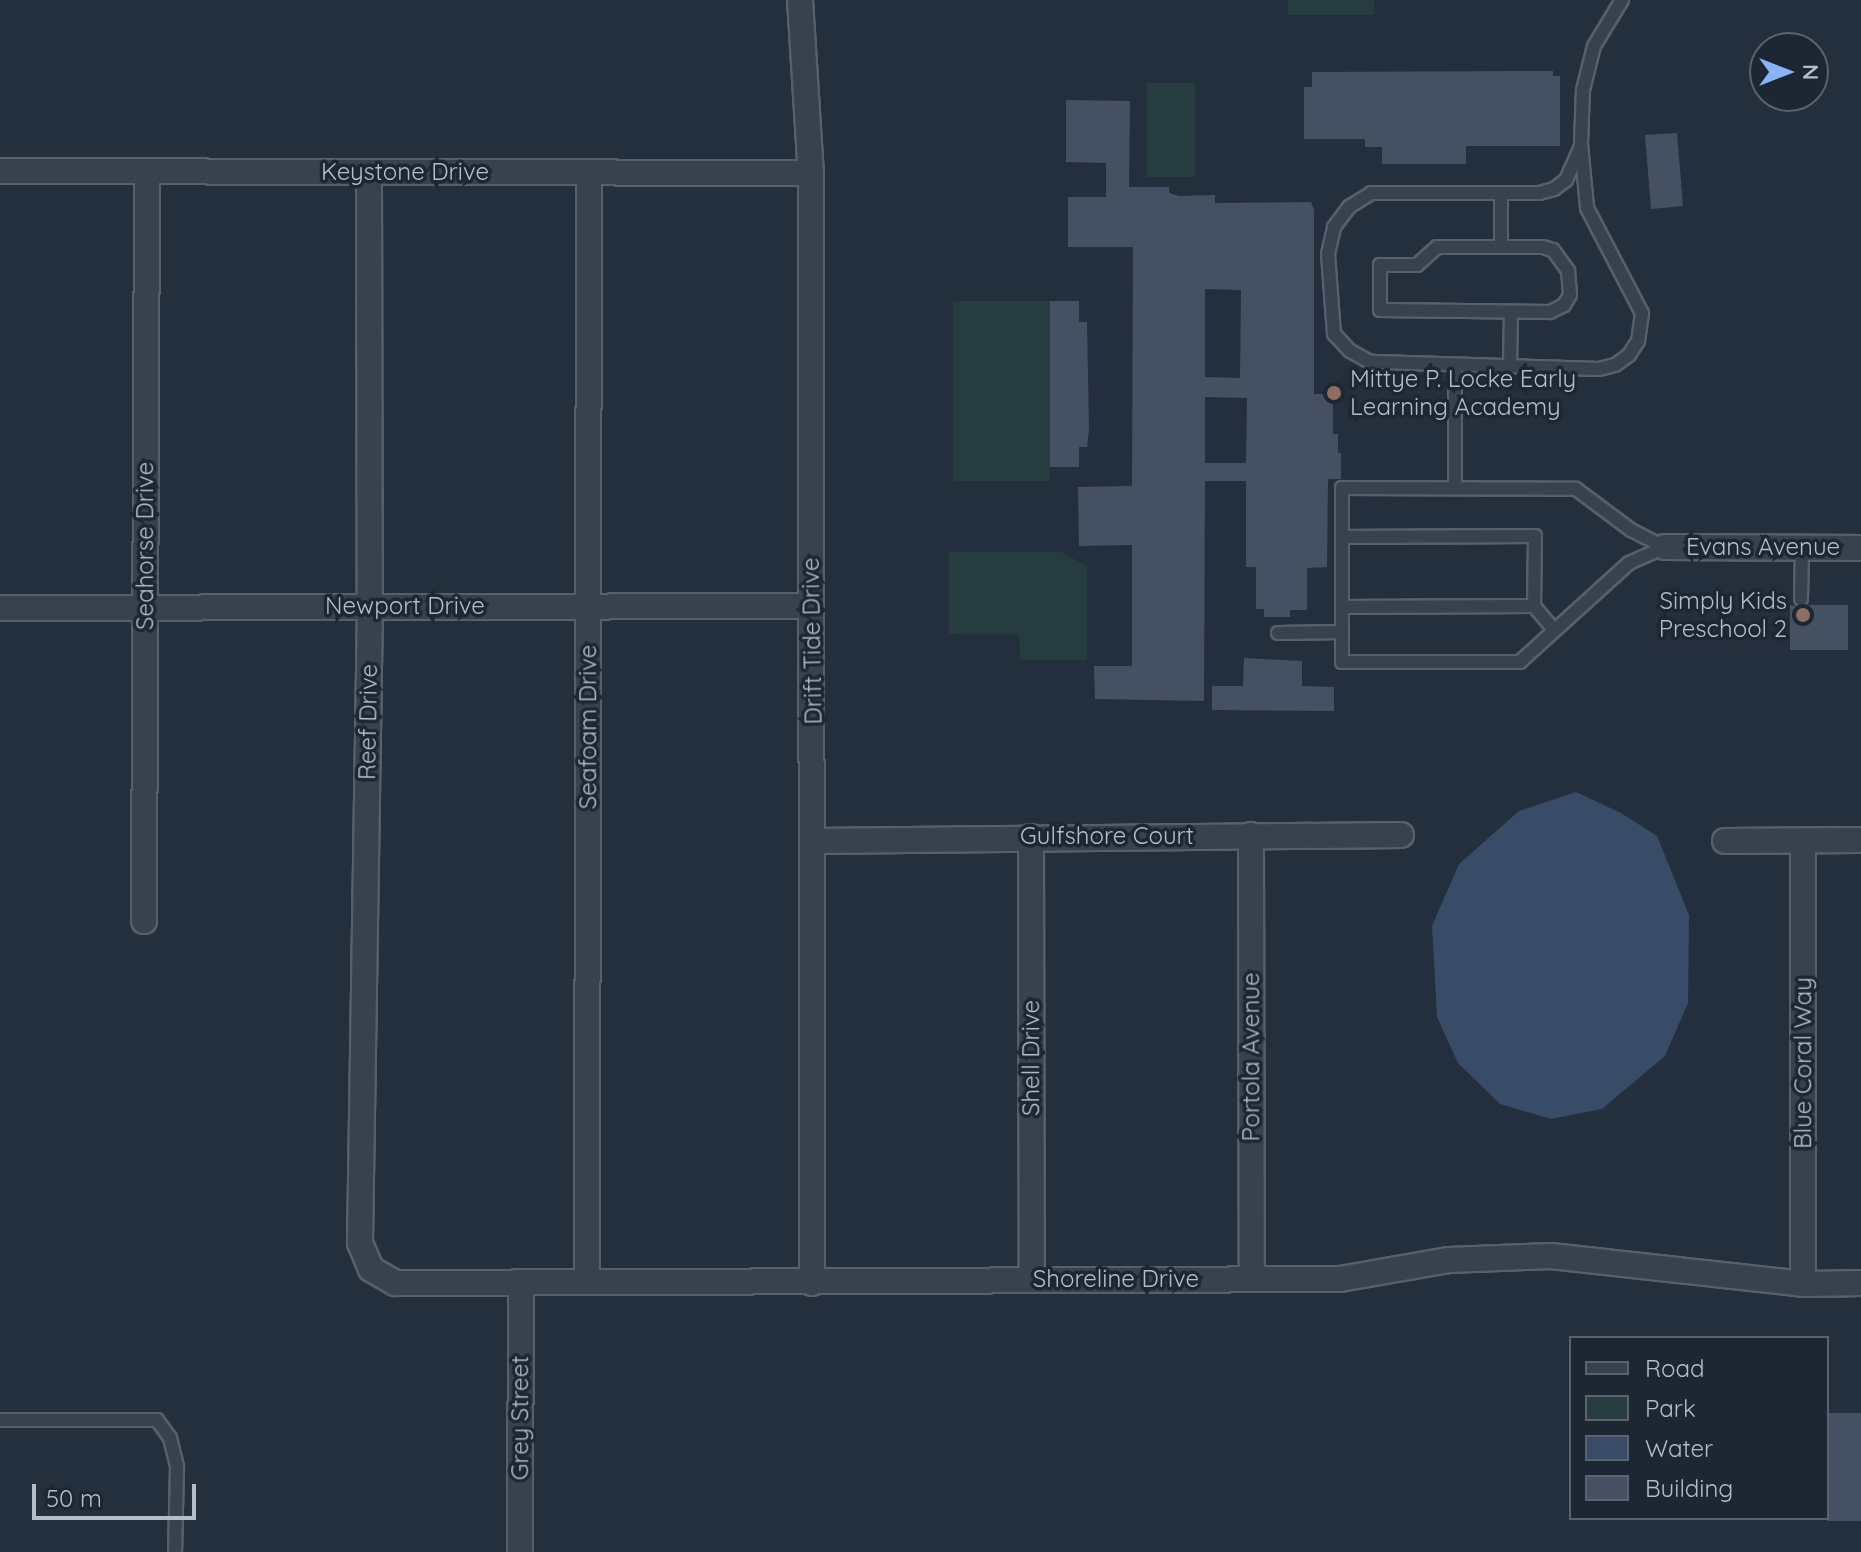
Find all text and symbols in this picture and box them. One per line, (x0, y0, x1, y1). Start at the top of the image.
north arrow (1749, 32, 1829, 112)
text: N (1797, 64, 1825, 80)
street label: Keystone Drive (321, 158, 489, 186)
place label: Mittye P. Locke Early Learning Academy (1350, 365, 1576, 421)
marker: Mittye P. Locke Early Learning Academy (1325, 384, 1343, 402)
street label: Seahorse Drive (131, 462, 159, 630)
street label: Evans Avenue (1686, 533, 1840, 561)
street label: Drift Tide Drive (796, 557, 828, 725)
place label: Simply Kids Preschool 2 (1659, 587, 1787, 643)
street label: Newport Drive (325, 592, 485, 620)
marker: Simply Kids Preschool 2 (1794, 606, 1812, 624)
street label: Seafoam Drive (574, 645, 602, 809)
street label: Reef Drive (353, 664, 383, 780)
street label: Gulfshore Court (1020, 822, 1194, 850)
street label: Portola Avenue (1237, 972, 1265, 1142)
street label: Blue Coral Way (1789, 977, 1817, 1149)
street label: Shell Drive (1017, 1000, 1045, 1116)
street label: Shoreline Drive (1033, 1265, 1199, 1293)
legend (1569, 1336, 1829, 1520)
text: Road (1645, 1353, 1705, 1383)
street label: Grey Street (506, 1356, 534, 1480)
text: Park (1645, 1393, 1696, 1423)
text: Water (1645, 1433, 1713, 1463)
scale bar (36, 1468, 200, 1518)
text: Building (1645, 1473, 1733, 1503)
text: 50 m (46, 1483, 102, 1513)

